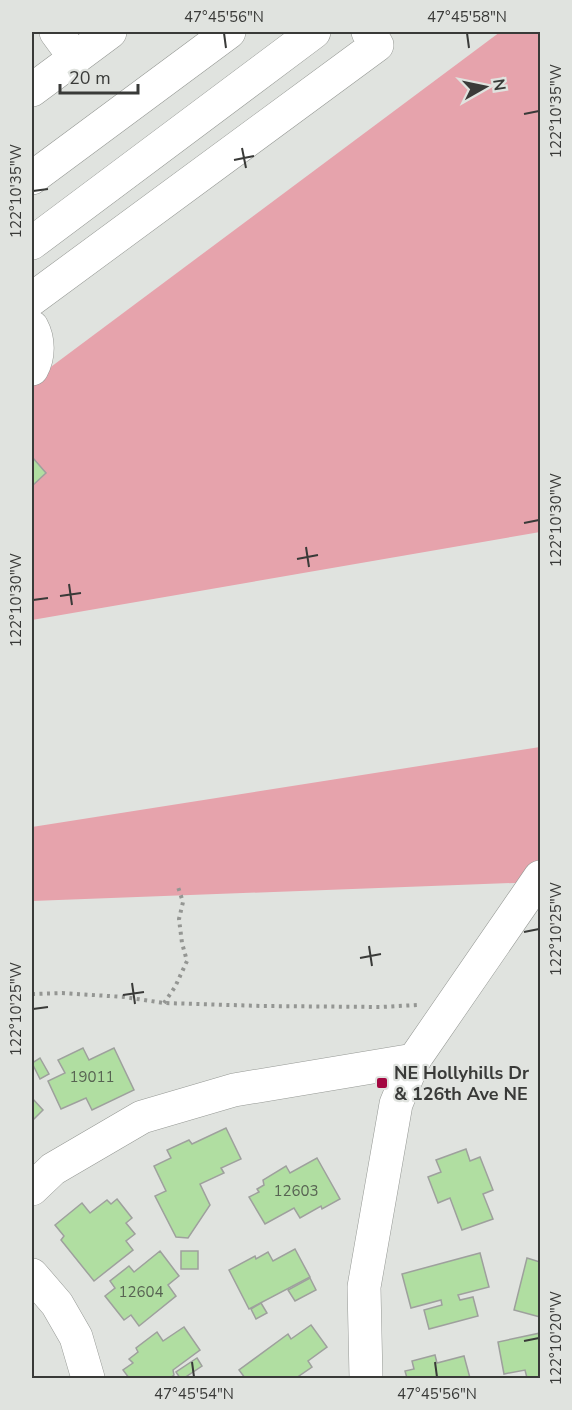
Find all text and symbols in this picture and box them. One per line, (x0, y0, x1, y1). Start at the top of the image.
text: 47°45'56"N (184, 7, 264, 27)
text: 47°45'58"N (427, 7, 507, 27)
scale bar (60, 57, 138, 95)
north arrow (455, 57, 515, 117)
text: 122°10'35"W (546, 63, 566, 158)
text: 20 m (69, 66, 111, 90)
text: N (487, 77, 511, 92)
text: 122°10'35"W (6, 143, 26, 238)
text: 122°10'30"W (546, 472, 566, 567)
text: 122°10'30"W (6, 552, 26, 647)
text: 122°10'25"W (546, 881, 566, 976)
text: 122°10'25"W (6, 961, 26, 1056)
place label: NE Hollyhills Dr & 126th Ave NE (394, 1061, 529, 1106)
house number: 19011 (69, 1067, 115, 1087)
marker: NE Hollyhills Dr & 126th Ave NE (375, 1076, 389, 1090)
house number: 12603 (273, 1181, 319, 1201)
house number: 12604 (118, 1282, 164, 1302)
text: 122°10'20"W (546, 1290, 566, 1385)
text: 47°45'54"N (154, 1384, 234, 1404)
text: 47°45'56"N (397, 1384, 477, 1404)

